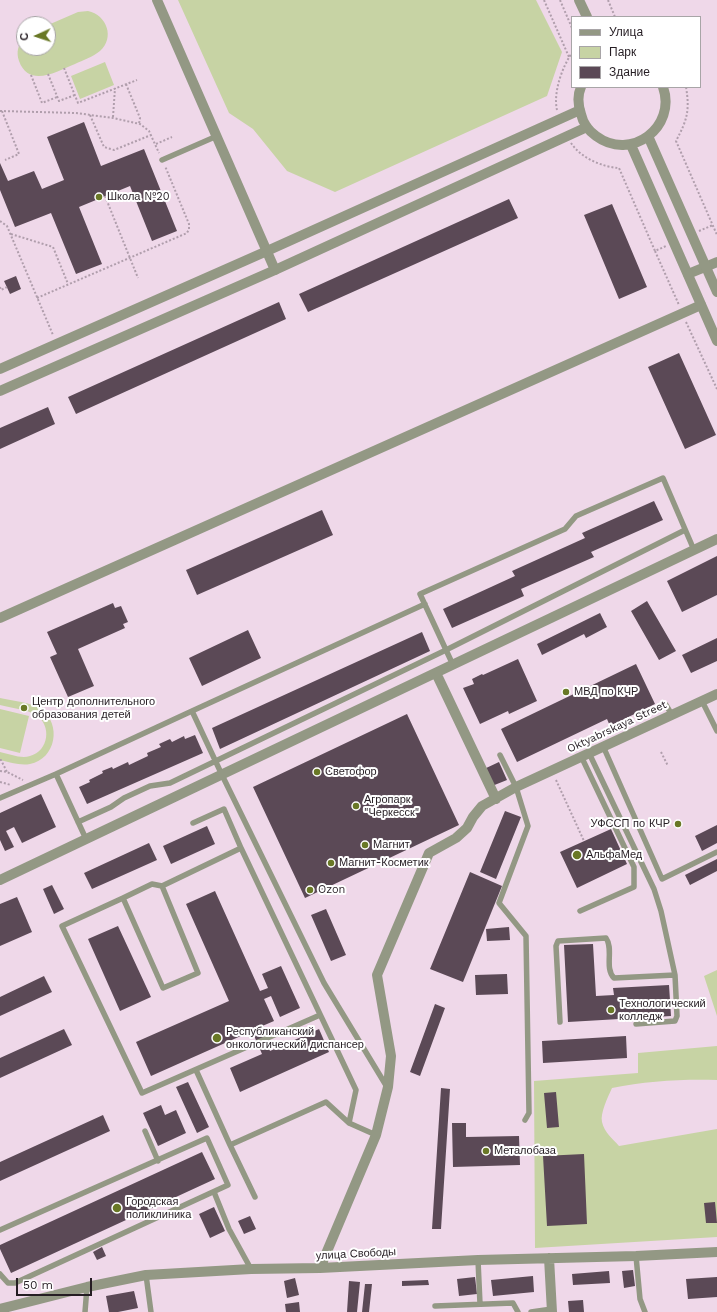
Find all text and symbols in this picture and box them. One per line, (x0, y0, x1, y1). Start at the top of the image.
north arrow (16, 16, 56, 56)
legend (571, 16, 701, 88)
text: Улица (609, 25, 643, 39)
text: С (18, 32, 31, 41)
text: Парк (609, 45, 636, 59)
text: Здание (609, 65, 650, 79)
place label: Школа №20 (107, 190, 169, 204)
marker: Школа №20 (94, 192, 104, 202)
place label: МВД по КЧР (574, 685, 638, 699)
marker: МВД по КЧР (561, 687, 571, 697)
place label: Центр дополнительного образования детей (32, 695, 155, 721)
street label: Oktyabrskaya Street (565, 698, 669, 756)
marker: Центр дополнительного образования детей (19, 703, 29, 713)
place label: Светофор (325, 765, 377, 779)
marker: Светофор (312, 767, 322, 777)
place label: Агропарк "Черкесск" (364, 793, 419, 819)
marker: Агропарк "Черкесск" (351, 801, 361, 811)
place label: УФССП по КЧР (591, 817, 670, 831)
marker: УФССП по КЧР (673, 819, 683, 829)
place label: Магнит (373, 838, 410, 852)
marker: Магнит (360, 840, 370, 850)
place label: АльфаМед (586, 848, 642, 862)
marker: АльфаМед (571, 849, 583, 861)
place label: Магнит-Косметик (339, 856, 429, 870)
marker: Магнит-Косметик (326, 858, 336, 868)
place label: Ozon (318, 883, 345, 897)
marker: Ozon (305, 885, 315, 895)
place label: Технологический колледж (619, 997, 706, 1023)
marker: Технологический колледж (606, 1005, 616, 1015)
place label: Республиканский онкологический диспансер (226, 1025, 364, 1051)
marker: Республиканский онкологический диспансер (211, 1032, 223, 1044)
place label: Металобаза (494, 1144, 556, 1158)
marker: Металобаза (481, 1146, 491, 1156)
place label: Городская поликлиника (126, 1195, 191, 1221)
marker: Городская поликлиника (111, 1202, 123, 1214)
street label: улица Свободы (316, 1245, 396, 1263)
scale bar (18, 1270, 94, 1296)
text: 50 m (23, 1278, 53, 1292)

